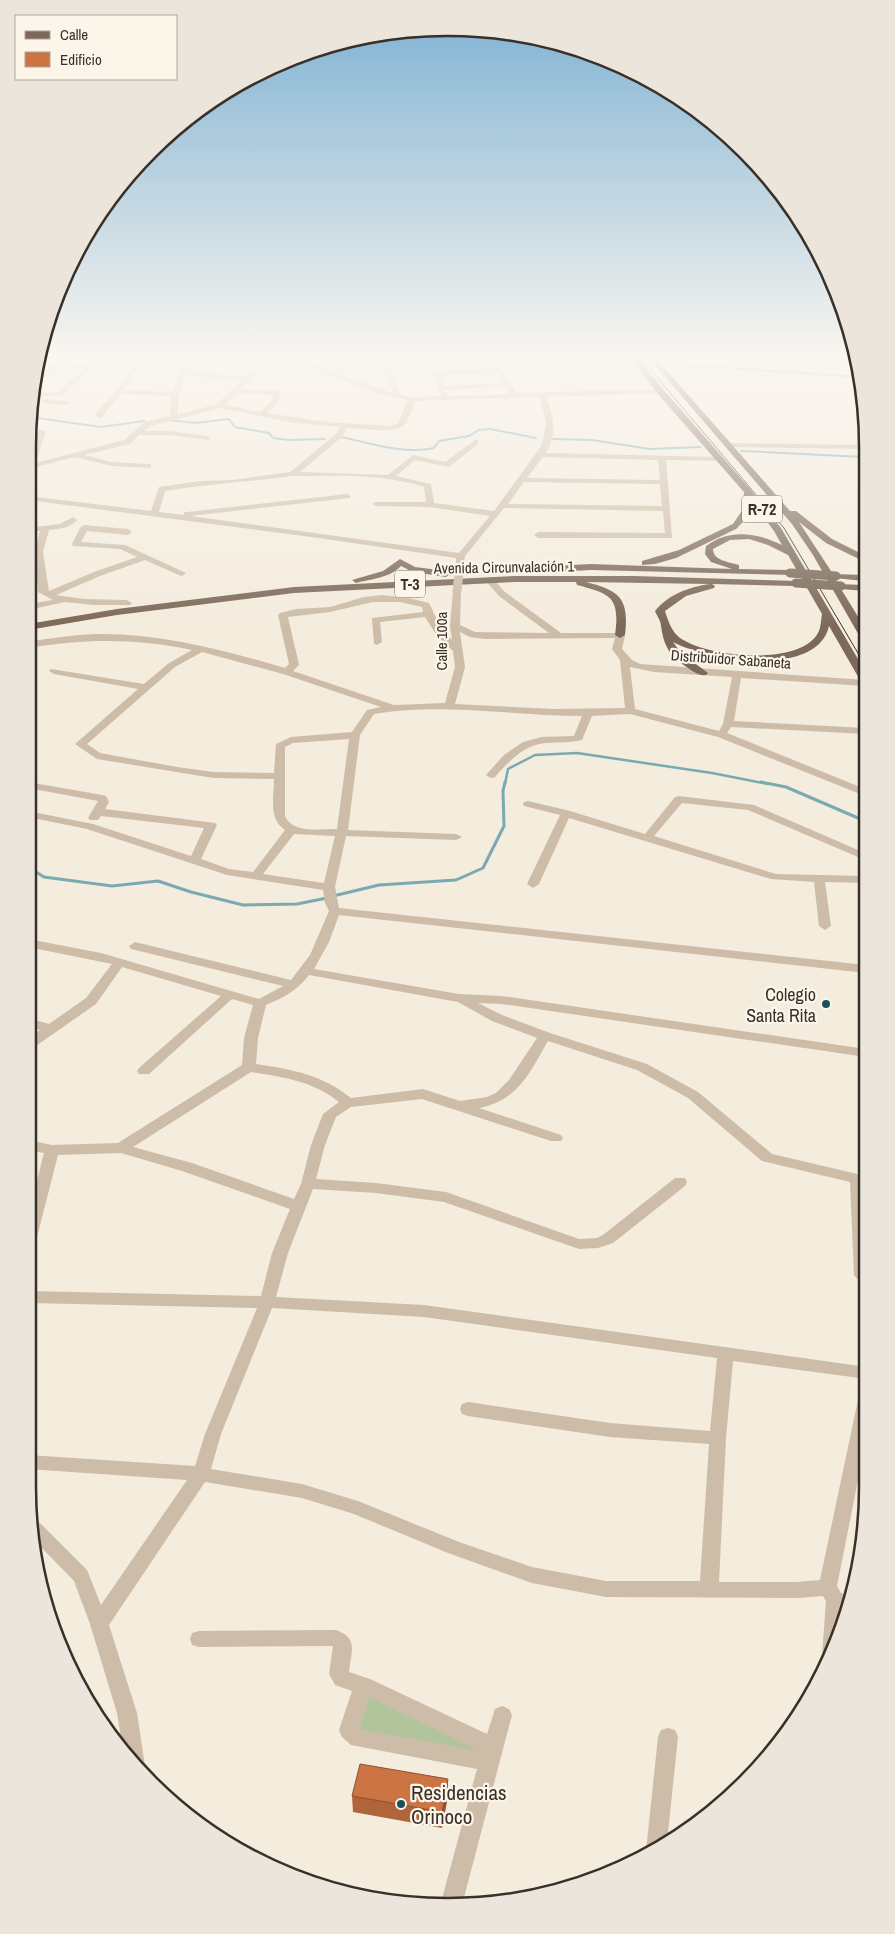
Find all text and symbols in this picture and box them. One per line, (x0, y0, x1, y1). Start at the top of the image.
legend (15, 15, 178, 80)
text: Calle (60, 24, 88, 45)
text: Edificio (60, 49, 102, 70)
road number: R-72 (742, 496, 782, 522)
street label: Avenida Circunvalación 1 (432, 555, 575, 579)
road number: T-3 (395, 570, 425, 598)
street label: Calle 100a (431, 611, 452, 670)
street label: Distribuidor Sabaneta (670, 644, 792, 674)
place label: Colegio Santa Rita (746, 982, 816, 1028)
marker: Colegio Santa Rita (820, 998, 832, 1010)
place label: Residencias Orinoco (411, 1778, 507, 1831)
marker: Residencias Orinoco (395, 1798, 407, 1810)

